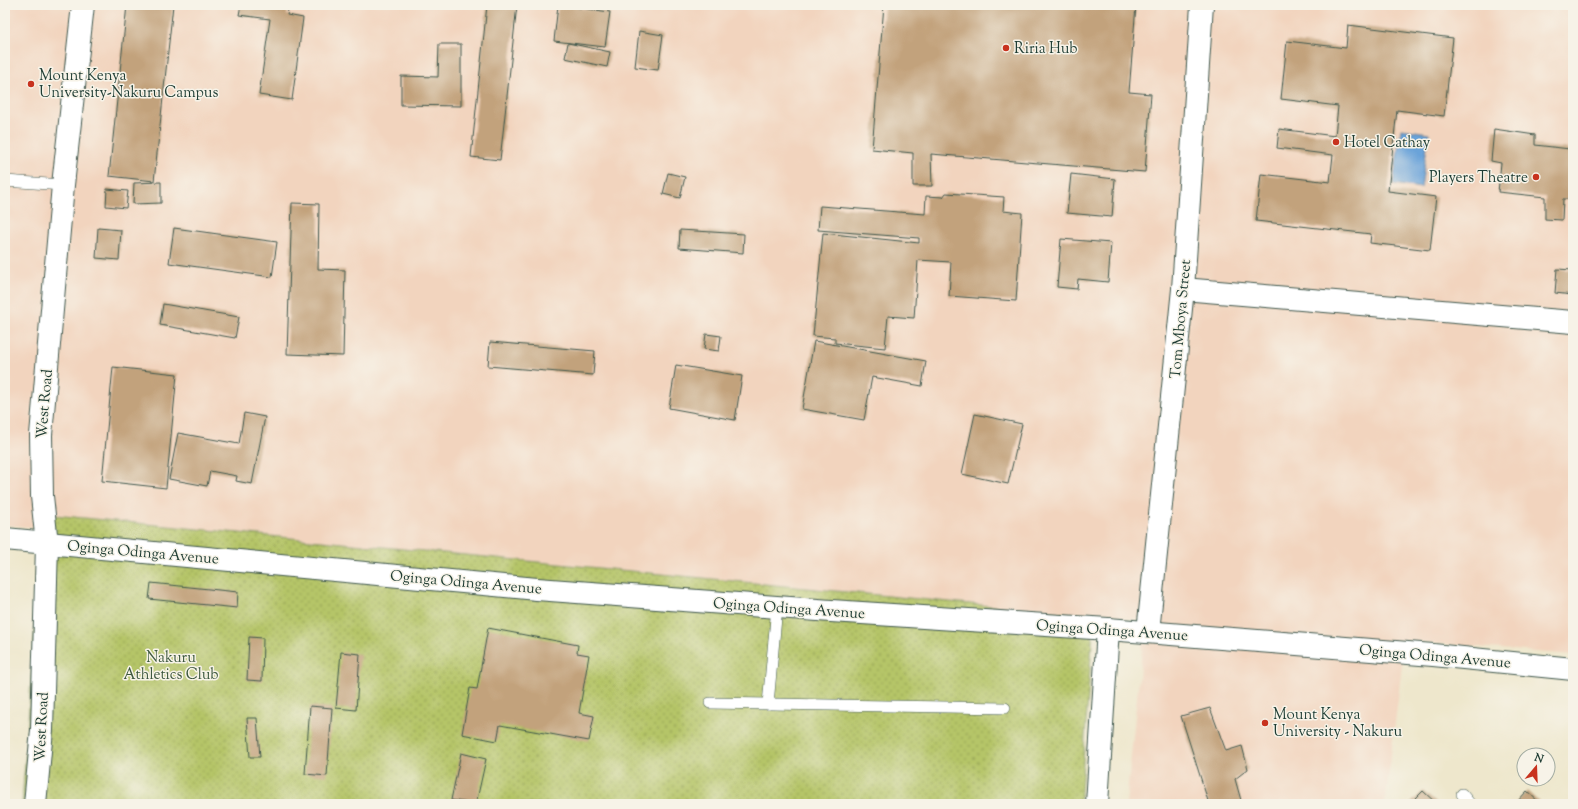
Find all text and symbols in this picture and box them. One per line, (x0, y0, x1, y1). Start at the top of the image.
place label: Riria Hub (1014, 39, 1078, 60)
marker: Riria Hub (1001, 43, 1011, 53)
place label: Mount Kenya University-Nakuru Campus (39, 66, 218, 104)
marker: Mount Kenya University-Nakuru Campus (26, 79, 36, 89)
place label: Hotel Cathay (1344, 133, 1431, 154)
marker: Hotel Cathay (1331, 137, 1341, 147)
place label: Players Theatre (1429, 168, 1528, 189)
marker: Players Theatre (1531, 172, 1541, 182)
street label: Tom Mboya Street (1166, 259, 1197, 379)
street label: West Road (32, 368, 59, 440)
street label: Oginga Odinga Avenue (66, 536, 220, 571)
street label: Oginga Odinga Avenue (389, 566, 543, 601)
street label: Oginga Odinga Avenue (712, 594, 866, 625)
street label: Oginga Odinga Avenue (1035, 616, 1189, 647)
street label: Oginga Odinga Avenue (1358, 640, 1512, 675)
park label: Nakuru Athletics Club (124, 648, 218, 686)
street label: West Road (30, 691, 55, 763)
place label: Mount Kenya University - Nakuru (1273, 705, 1402, 743)
marker: Mount Kenya University - Nakuru (1260, 718, 1270, 728)
north arrow (1516, 747, 1556, 787)
text: N (1531, 749, 1546, 768)

